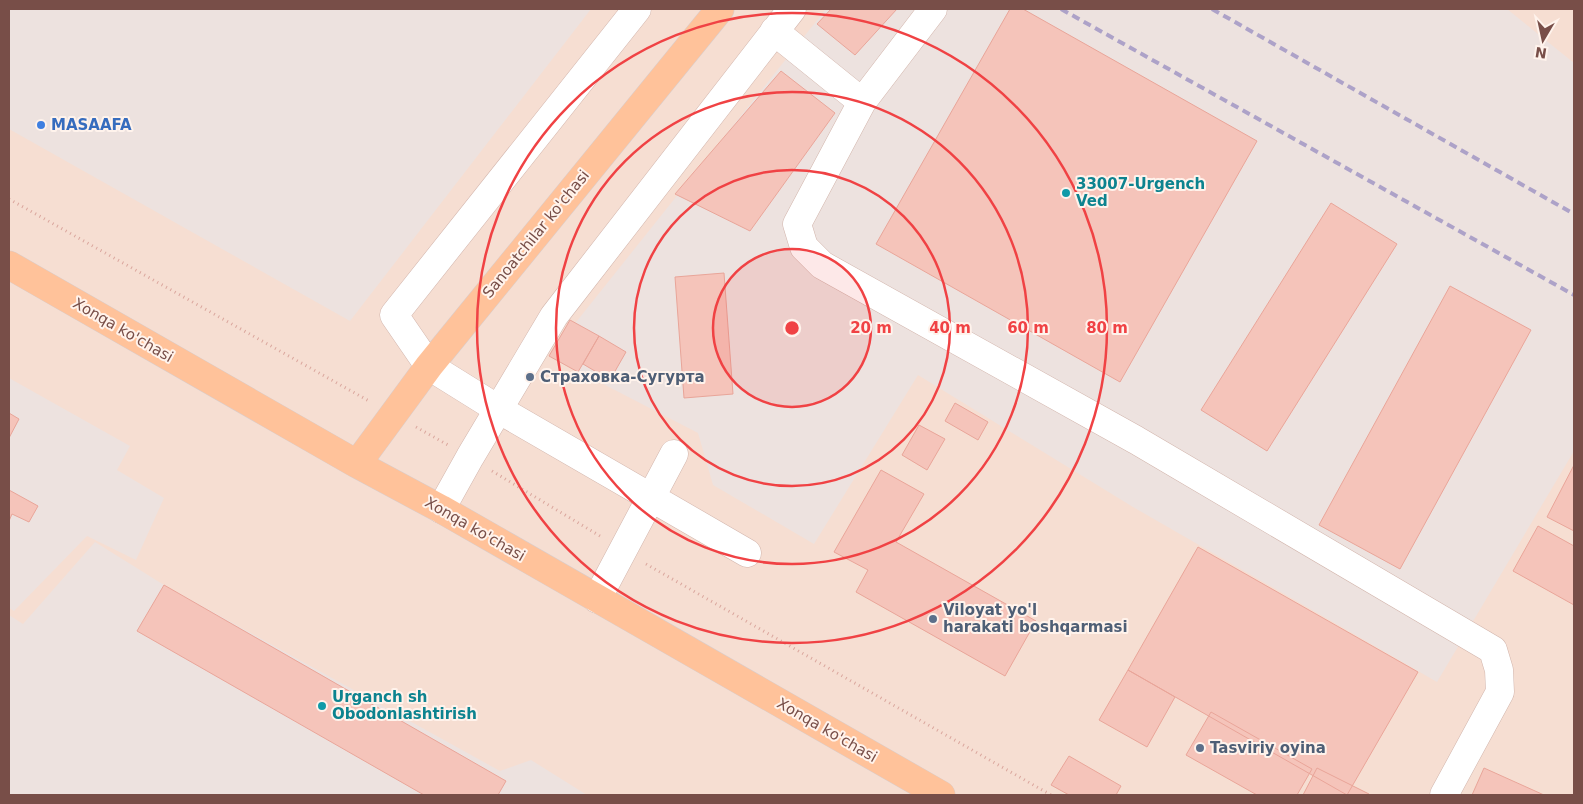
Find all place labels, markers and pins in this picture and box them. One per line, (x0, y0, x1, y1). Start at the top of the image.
place label: MASAAFA (51, 116, 132, 134)
marker: MASAAFA (35, 119, 47, 131)
place label: 33007-Urgench Ved (1076, 175, 1205, 210)
marker: 33007-Urgench Ved (1060, 187, 1072, 199)
centre of rings (783, 319, 801, 337)
place label: Страховка-Сугурта (540, 368, 705, 386)
marker: Страховка-Сугурта (524, 371, 536, 383)
place label: Viloyat yo'l harakati boshqarmasi (943, 601, 1128, 636)
marker: Viloyat yo'l harakati boshqarmasi (927, 613, 939, 625)
place label: Urganch sh Obodonlashtirish (332, 688, 477, 723)
marker: Urganch sh Obodonlashtirish (316, 700, 328, 712)
place label: Tasviriy oyina (1210, 739, 1326, 757)
marker: Tasviriy oyina (1194, 742, 1206, 754)

